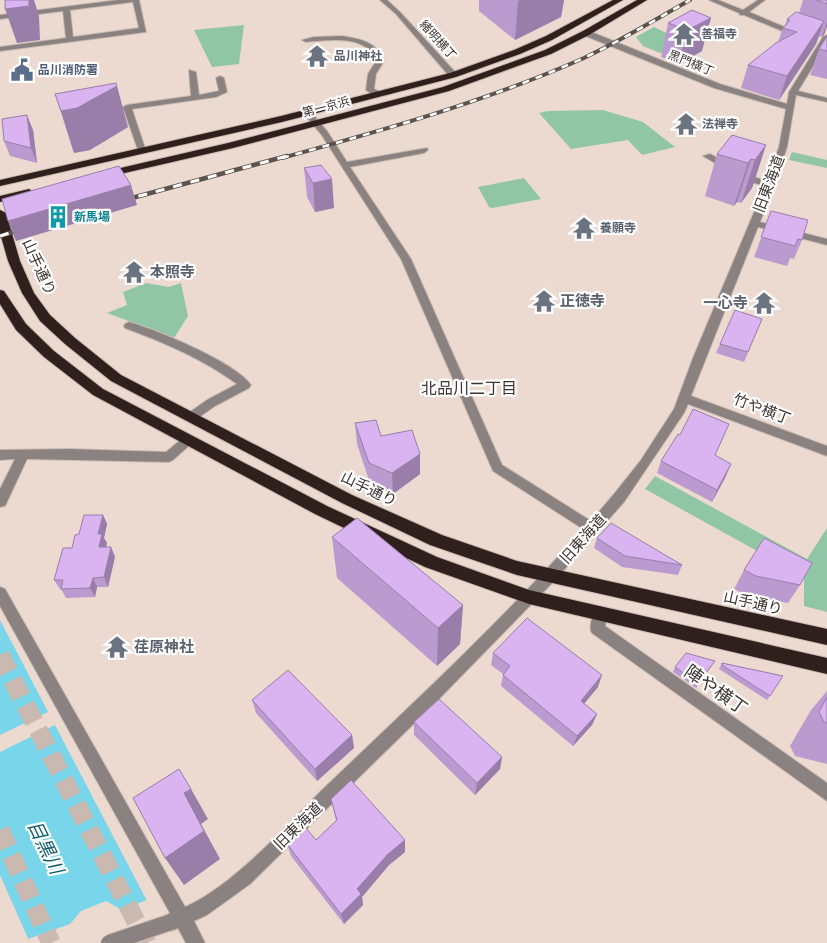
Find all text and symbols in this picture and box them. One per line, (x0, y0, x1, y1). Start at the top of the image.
street label: 緒明横丁 (416, 16, 461, 63)
temple icon: 善福寺 (671, 21, 697, 47)
place label: 善福寺 (701, 25, 737, 42)
temple icon: 品川神社 (304, 43, 330, 69)
street label: 黒門横丁 (666, 46, 717, 79)
place label: 品川神社 (334, 47, 382, 64)
public building icon: 品川消防署 (9, 57, 35, 83)
place label: 品川消防署 (38, 61, 98, 78)
street label: 第一京浜 (300, 92, 351, 121)
temple icon: 法禅寺 (673, 111, 699, 137)
place label: 法禅寺 (702, 115, 738, 132)
street label: 旧東海道 (748, 152, 788, 215)
building icon: 新馬場 (45, 204, 71, 230)
place label: 新馬場 (74, 208, 110, 225)
temple icon: 養願寺 (571, 215, 597, 241)
place label: 養願寺 (600, 219, 636, 236)
street label: 山手通り (19, 235, 61, 298)
temple icon: 本照寺 (121, 259, 147, 285)
place label: 本照寺 (150, 261, 195, 281)
temple icon: 正徳寺 (531, 288, 557, 314)
place label: 正徳寺 (560, 290, 605, 310)
temple icon: 一心寺 (751, 290, 777, 316)
place label: 一心寺 (703, 292, 748, 312)
district label: 北品川二丁目 (421, 377, 517, 399)
street label: 竹や横丁 (731, 388, 794, 428)
street label: 山手通り (338, 466, 401, 510)
street label: 旧東海道 (555, 509, 610, 567)
street label: 山手通り (722, 586, 785, 619)
temple icon: 荏原神社 (104, 634, 130, 660)
place label: 荏原神社 (134, 636, 194, 656)
street label: 陣や横丁 (680, 659, 753, 720)
street label: 旧東海道 (269, 797, 326, 853)
water label: 目黒川 (22, 816, 71, 880)

